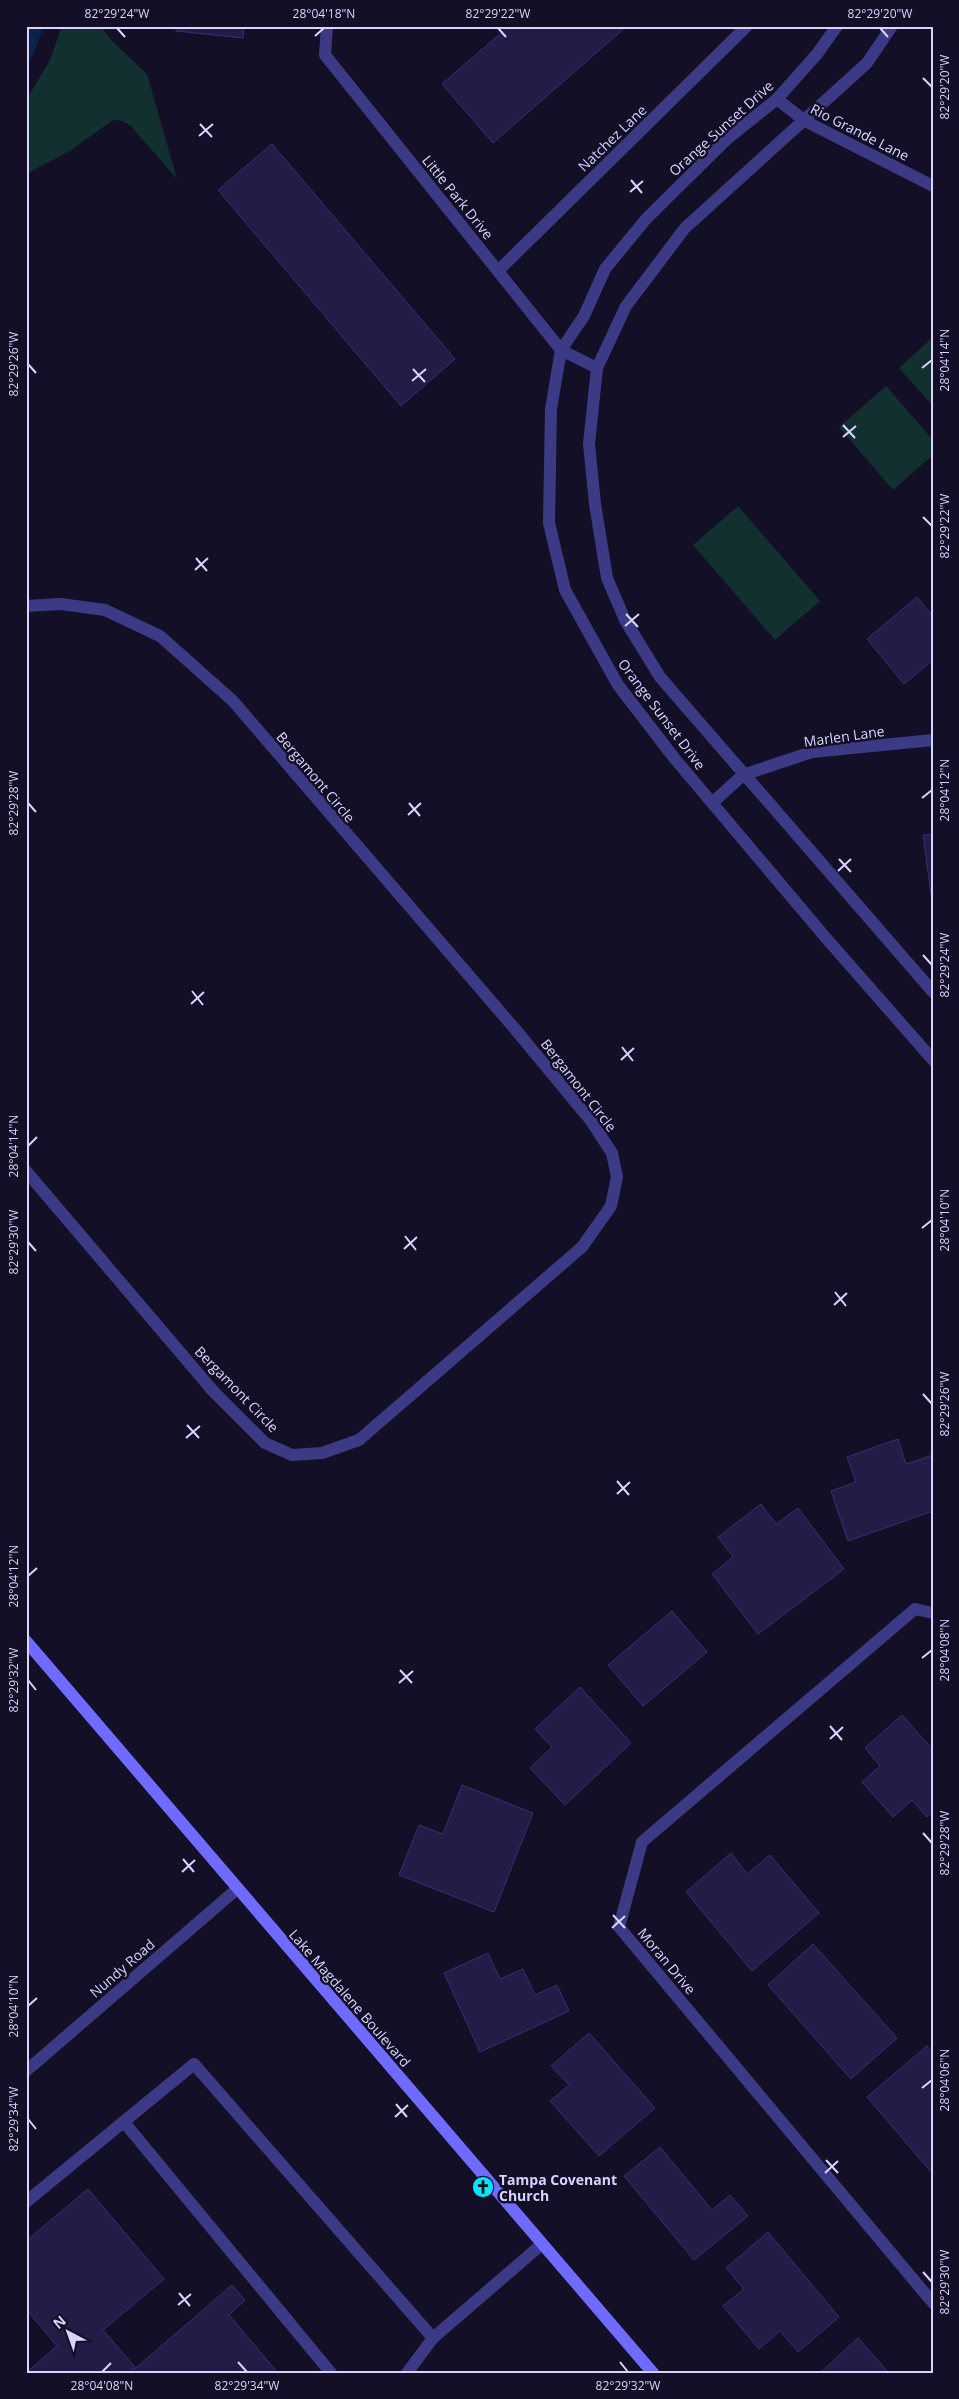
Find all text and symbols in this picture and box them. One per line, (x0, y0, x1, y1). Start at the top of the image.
text: 82°29'24"W (85, 5, 149, 22)
text: 28°04'18"N (293, 5, 355, 22)
text: 82°29'22"W (466, 5, 530, 22)
text: 82°29'20"W (848, 5, 912, 22)
text: 82°29'20"W (936, 55, 953, 119)
street label: Orange Sunset Drive (665, 76, 777, 180)
street label: Rio Grande Lane (808, 99, 913, 165)
street label: Natchez Lane (574, 100, 650, 175)
street label: Little Park Drive (418, 151, 498, 243)
text: 28°04'14"N (936, 329, 953, 391)
text: 82°29'26"W (5, 332, 22, 396)
text: 82°29'22"W (936, 494, 953, 558)
street label: Orange Sunset Drive (614, 655, 710, 773)
street label: Marlen Lane (802, 721, 886, 751)
street label: Bergamont Circle (272, 728, 360, 826)
text: 28°04'12"N (936, 759, 953, 821)
text: 82°29'28"W (5, 771, 22, 835)
text: 82°29'24"W (936, 933, 953, 997)
street label: Bergamont Circle (537, 1035, 621, 1135)
text: 28°04'14"N (5, 1115, 22, 1177)
text: 28°04'10"N (936, 1189, 953, 1251)
text: 82°29'30"W (5, 1210, 22, 1274)
street label: Bergamont Circle (191, 1342, 283, 1436)
text: 82°29'26"W (936, 1372, 953, 1436)
text: 28°04'12"N (5, 1545, 22, 1607)
text: 28°04'08"N (936, 1619, 953, 1681)
text: 82°29'32"W (5, 1648, 22, 1712)
text: 82°29'28"W (936, 1811, 953, 1875)
street label: Moran Drive (634, 1924, 700, 1998)
street label: Lake Magdalene Boulevard (285, 1925, 415, 2071)
street label: Nundy Road (85, 1934, 159, 2002)
text: 28°04'10"N (5, 1975, 22, 2037)
text: 28°04'06"N (936, 2049, 953, 2111)
text: 82°29'34"W (5, 2087, 22, 2151)
place label: Tampa Covenant Church (499, 2170, 617, 2205)
church icon: Tampa Covenant Church (471, 2175, 495, 2199)
text: 82°29'30"W (936, 2250, 953, 2314)
north arrow (42, 2306, 92, 2356)
text: N (49, 2311, 70, 2333)
text: 28°04'08"N (71, 2377, 133, 2394)
text: 82°29'34"W (215, 2377, 279, 2394)
text: 82°29'32"W (596, 2377, 660, 2394)

